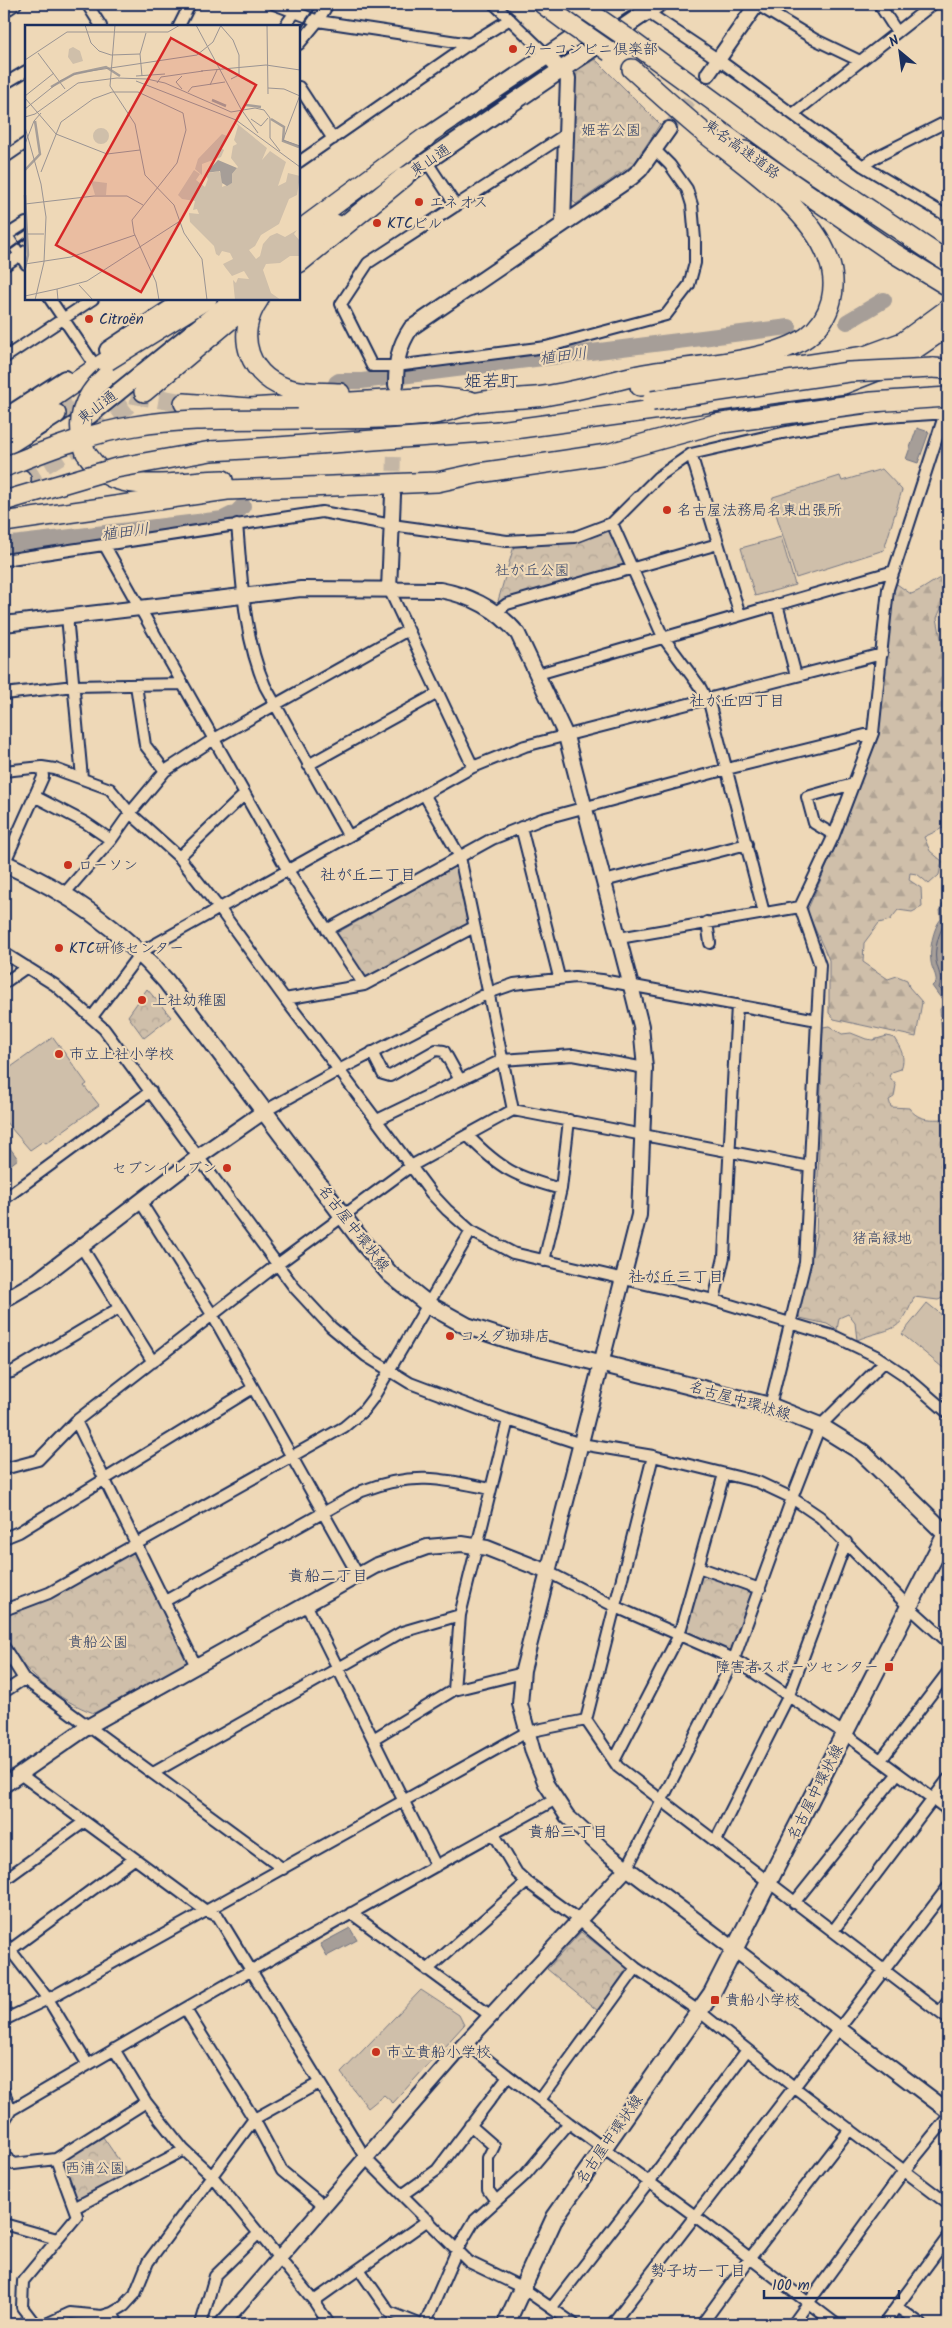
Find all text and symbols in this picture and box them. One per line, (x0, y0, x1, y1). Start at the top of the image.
inset map (25, 25, 300, 300)
north arrow (874, 28, 924, 78)
text: N (885, 30, 904, 53)
place label: カーコンビニ倶楽部 (523, 38, 658, 62)
marker: カーコンビニ倶楽部 (507, 43, 519, 55)
street label: 東名高速道路 (698, 114, 785, 186)
park label: 姫若公園 (581, 119, 641, 143)
street label: 東山通 (405, 138, 456, 183)
place label: エネオス (429, 191, 488, 215)
marker: エネオス (413, 196, 425, 208)
place label: KTCビル (387, 212, 443, 236)
marker: KTCビル (371, 217, 383, 229)
place label: Citroën (99, 308, 144, 332)
marker: Citroën (83, 313, 95, 325)
water label: 植田川 (538, 341, 589, 372)
district label: 姫若町 (464, 368, 518, 397)
street label: 東山通 (72, 385, 123, 431)
place label: 名古屋法務局名東出張所 (677, 499, 842, 523)
marker: 名古屋法務局名東出張所 (661, 504, 673, 516)
water label: 植田川 (100, 517, 151, 548)
park label: 社が丘公園 (494, 559, 570, 583)
district label: 社が丘四丁目 (689, 689, 785, 714)
place label: ローソン (78, 854, 138, 878)
marker: ローソン (62, 859, 74, 871)
district label: 社が丘二丁目 (320, 863, 416, 888)
place label: KTC研修センター (69, 937, 184, 961)
marker: KTC研修センター (53, 942, 65, 954)
place label: 上社幼稚園 (152, 989, 227, 1013)
marker: 上社幼稚園 (136, 994, 148, 1006)
place label: 市立上社小学校 (69, 1043, 174, 1067)
marker: 市立上社小学校 (53, 1048, 65, 1060)
place label: セブンイレブン (112, 1157, 217, 1181)
marker: セブンイレブン (221, 1162, 233, 1174)
street label: 名古屋中環状線 (311, 1180, 395, 1277)
park label: 猪高緑地 (852, 1227, 912, 1251)
district label: 社が丘三丁目 (628, 1265, 724, 1290)
place label: コメダ珈琲店 (460, 1325, 550, 1349)
marker: コメダ珈琲店 (444, 1330, 456, 1342)
street label: 名古屋中環状線 (686, 1375, 794, 1427)
district label: 貴船二丁目 (288, 1564, 368, 1589)
park label: 貴船公園 (68, 1631, 128, 1655)
place label: 障害者スポーツセンター (715, 1656, 879, 1680)
marker: 障害者スポーツセンター (883, 1661, 895, 1673)
street label: 名古屋中環状線 (781, 1740, 850, 1845)
district label: 貴船三丁目 (528, 1820, 608, 1845)
place label: 貴船小学校 (725, 1989, 800, 2013)
marker: 貴船小学校 (709, 1994, 721, 2006)
place label: 市立貴船小学校 (386, 2041, 491, 2065)
marker: 市立貴船小学校 (370, 2046, 382, 2058)
street label: 名古屋中環状線 (570, 2090, 650, 2189)
park label: 西浦公園 (65, 2157, 125, 2181)
district label: 勢子坊一丁目 (650, 2259, 746, 2284)
scale bar (764, 2268, 900, 2300)
text: 100 m (772, 2274, 810, 2298)

